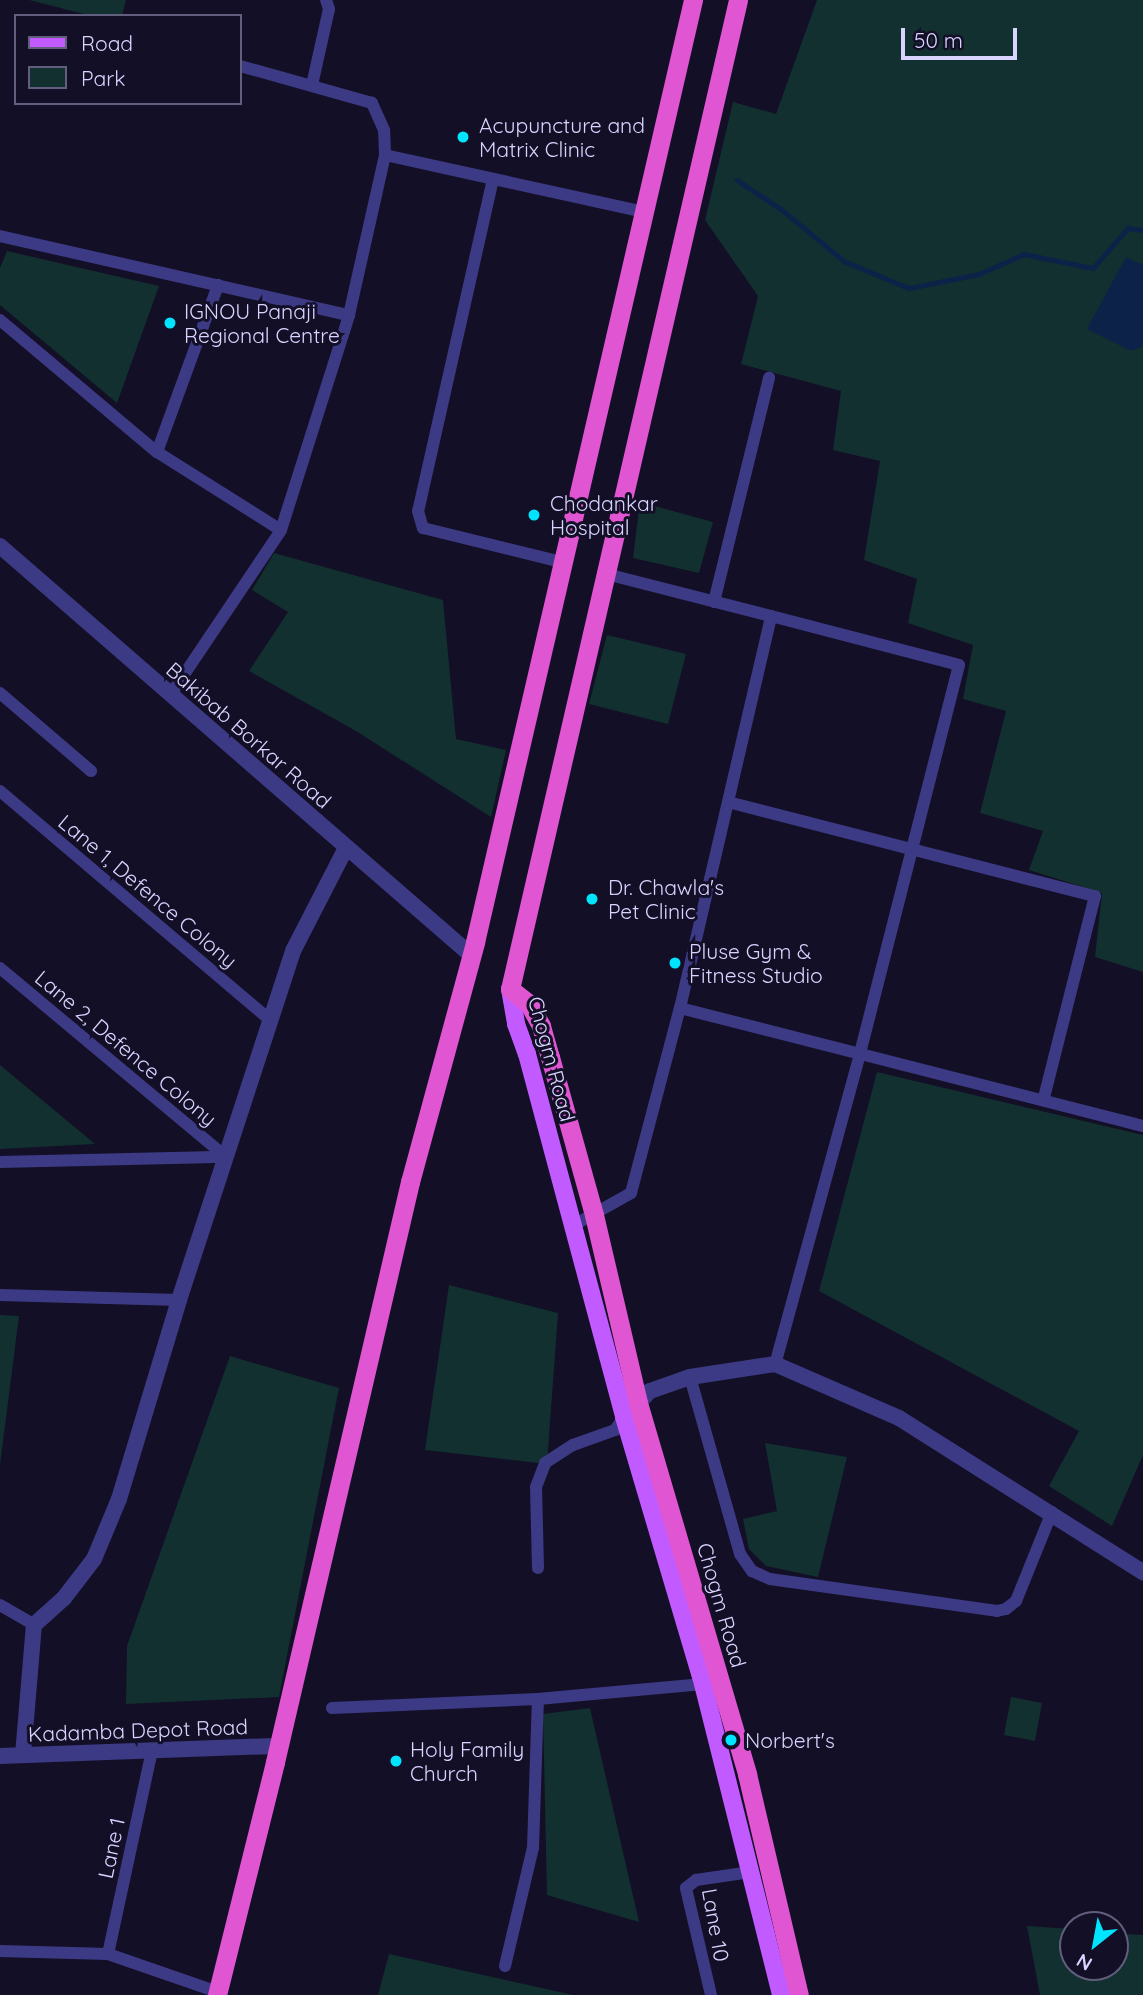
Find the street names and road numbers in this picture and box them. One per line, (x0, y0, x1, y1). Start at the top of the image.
street label: Bakibab Borkar Road (161, 657, 337, 813)
street label: Lane 1, Defence Colony (54, 809, 242, 973)
street label: Lane 2, Defence Colony (30, 965, 222, 1131)
street label: Chogm Road (523, 994, 581, 1124)
street label: Chogm Road (692, 1540, 752, 1670)
street label: Kadamba Depot Road (28, 1714, 248, 1746)
street label: Lane 1 (92, 1815, 130, 1881)
street label: Lane 10 (697, 1886, 735, 1964)

